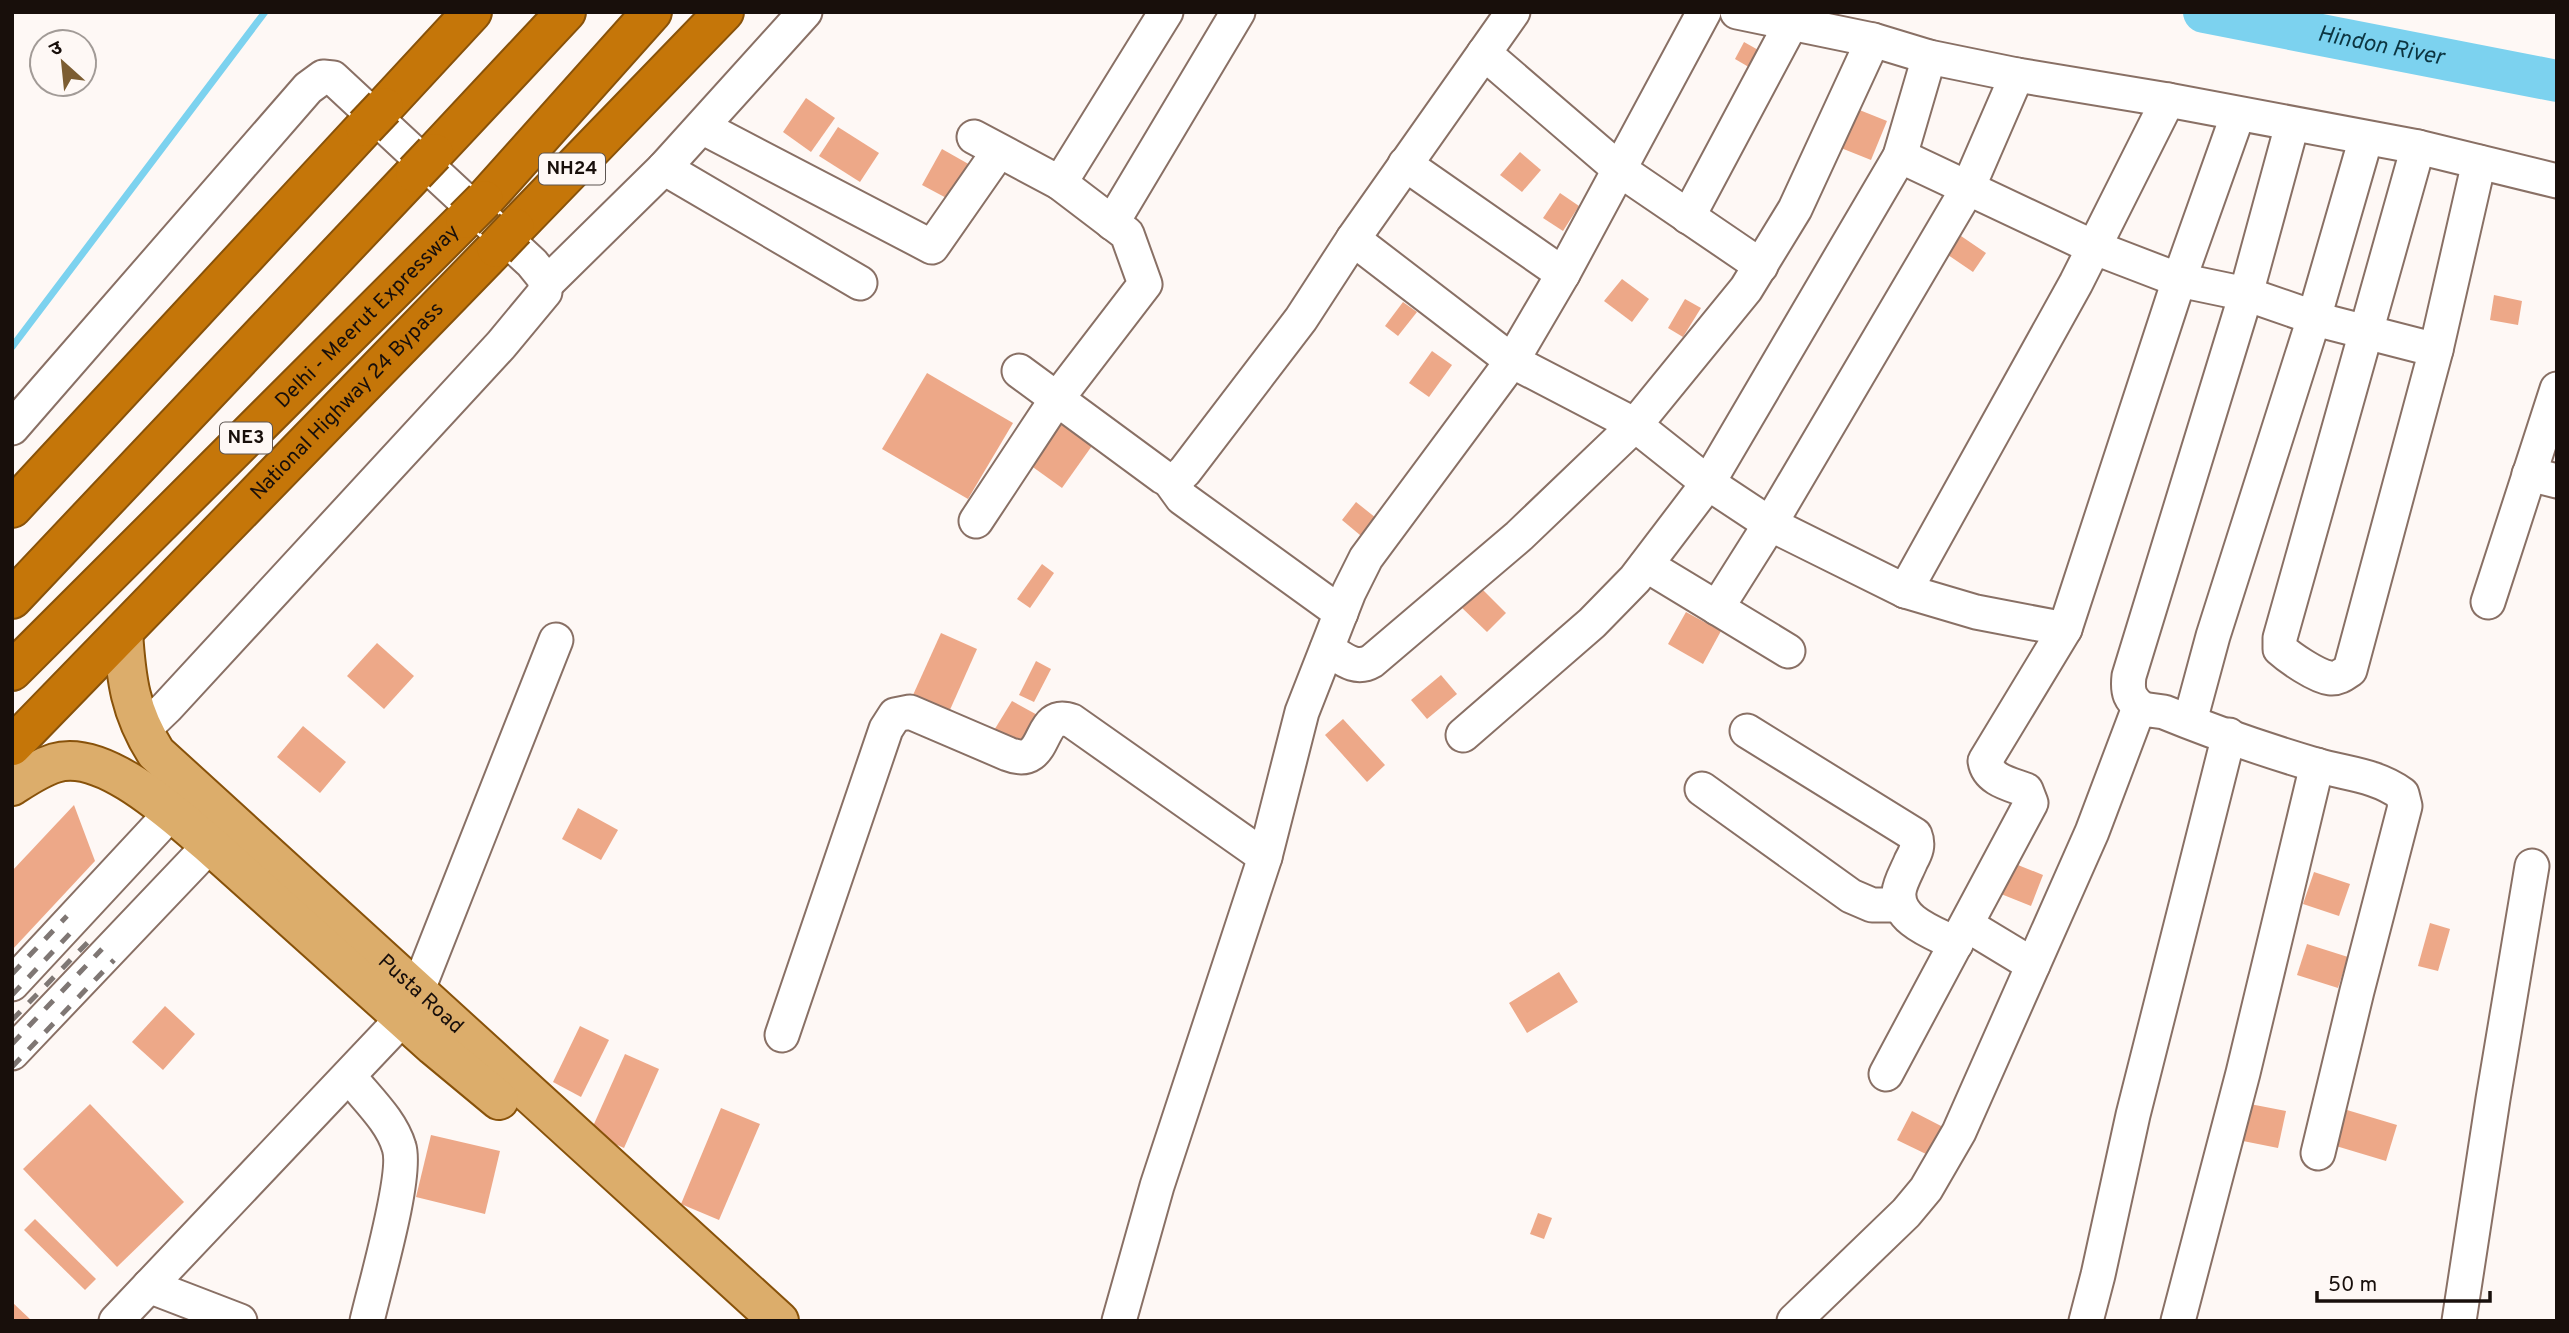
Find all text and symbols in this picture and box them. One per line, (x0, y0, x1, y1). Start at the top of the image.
water label: Hindon River (2315, 20, 2449, 73)
north arrow (28, 28, 98, 98)
text: उ (46, 36, 67, 63)
road number: NH24 (539, 154, 605, 184)
street label: Delhi - Meerut Expressway (269, 219, 465, 414)
street label: National Highway 24 Bypass (245, 296, 450, 506)
road number: NE3 (220, 422, 272, 453)
street label: Pusta Road (372, 948, 469, 1040)
scale bar (2317, 1260, 2490, 1304)
text: 50 m (2328, 1272, 2377, 1299)

